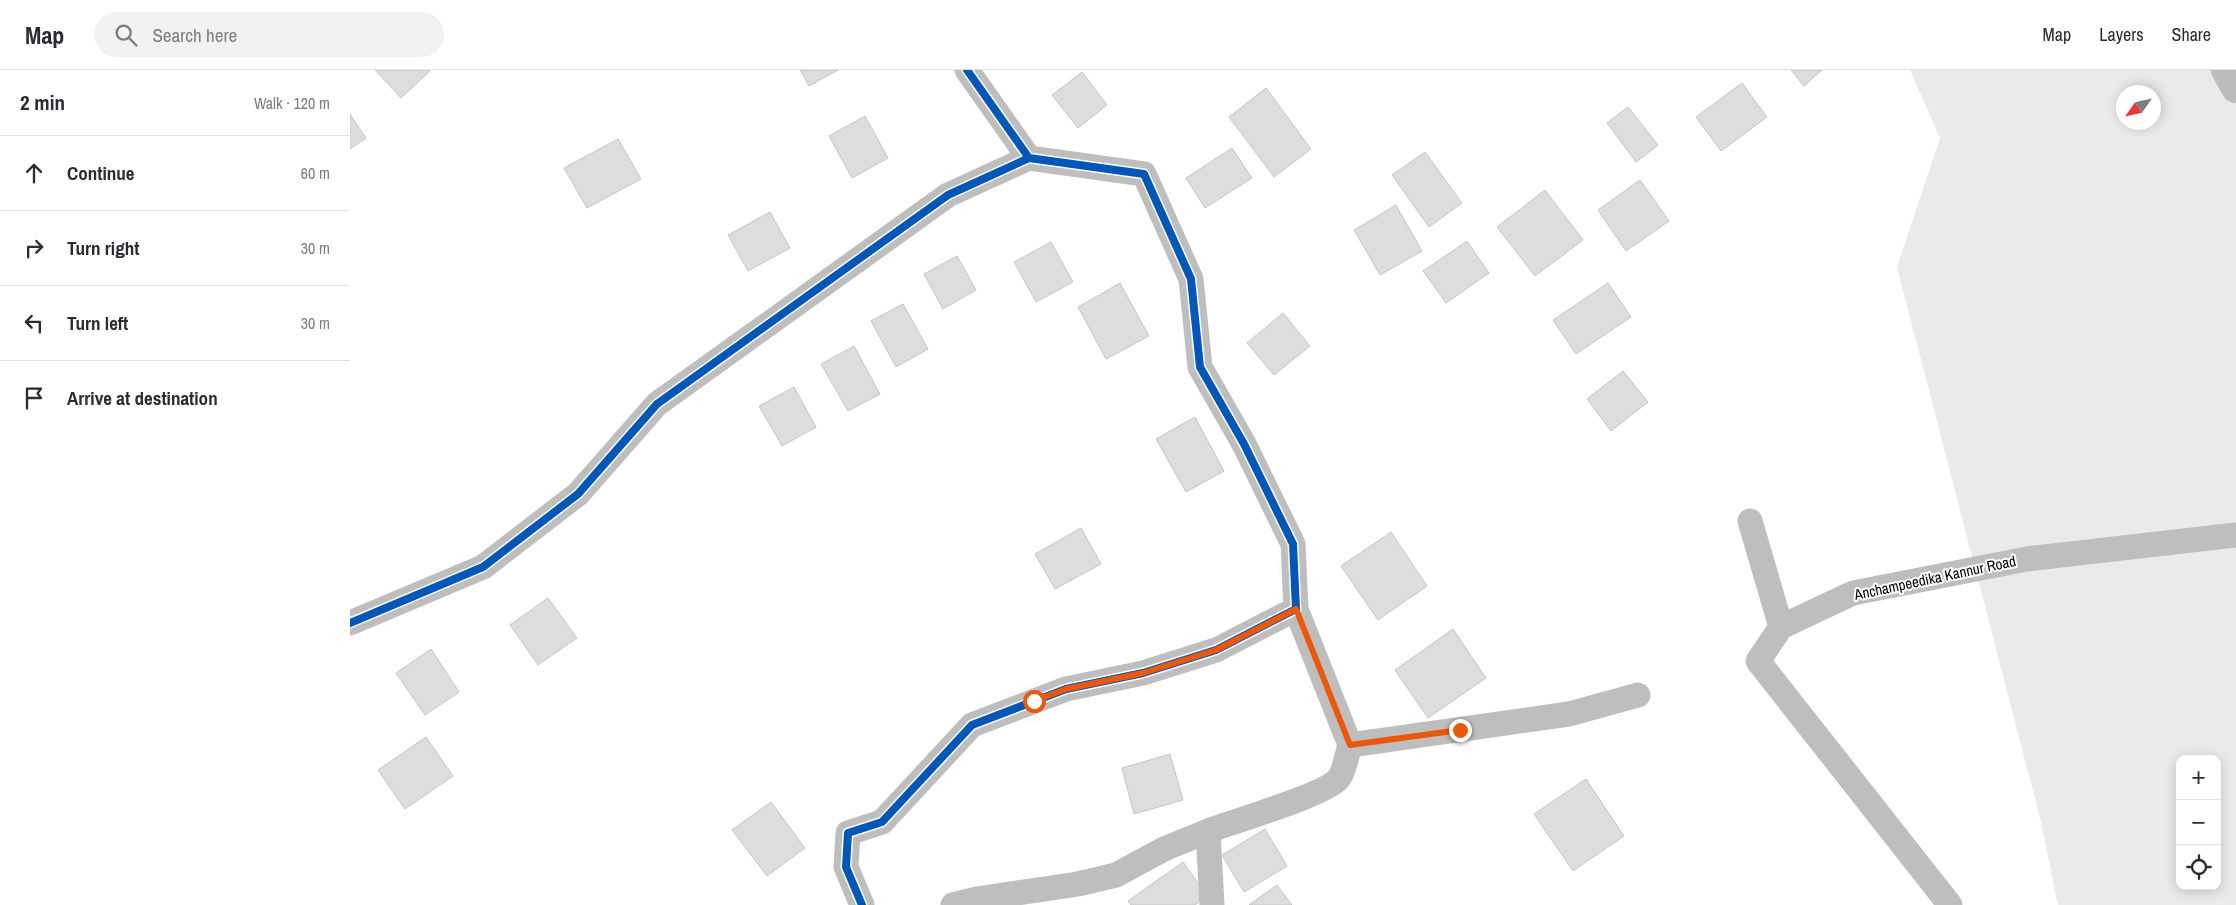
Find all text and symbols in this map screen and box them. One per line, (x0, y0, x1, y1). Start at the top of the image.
search box (94, 12, 444, 57)
text: Map (25, 19, 64, 51)
icon: search (112, 21, 140, 49)
text: Search here (152, 22, 237, 48)
text: Map (2043, 22, 2071, 47)
text: Layers (2099, 22, 2144, 47)
text: Share (2172, 22, 2211, 47)
north arrow (2116, 85, 2161, 130)
text: 2 min (20, 88, 65, 117)
text: Walk · 120 m (254, 92, 330, 114)
icon: ahead (20, 159, 48, 187)
text: Continue (67, 160, 135, 186)
text: 60 m (301, 162, 330, 184)
icon: right (20, 234, 48, 262)
text: Turn right (67, 235, 139, 261)
text: 30 m (301, 237, 330, 259)
icon: left (20, 309, 48, 337)
text: Turn left (67, 310, 128, 336)
text: 30 m (301, 312, 330, 334)
icon: arrive (20, 384, 48, 412)
text: Arrive at destination (67, 385, 218, 411)
street label: Anchampeedika Kannur Road (1851, 550, 2018, 605)
route start (1023, 690, 1046, 713)
route end (1449, 719, 1472, 742)
map controls (2176, 755, 2221, 890)
button: + (2176, 755, 2221, 800)
button: − (2176, 800, 2221, 845)
button: locate (2176, 845, 2221, 890)

